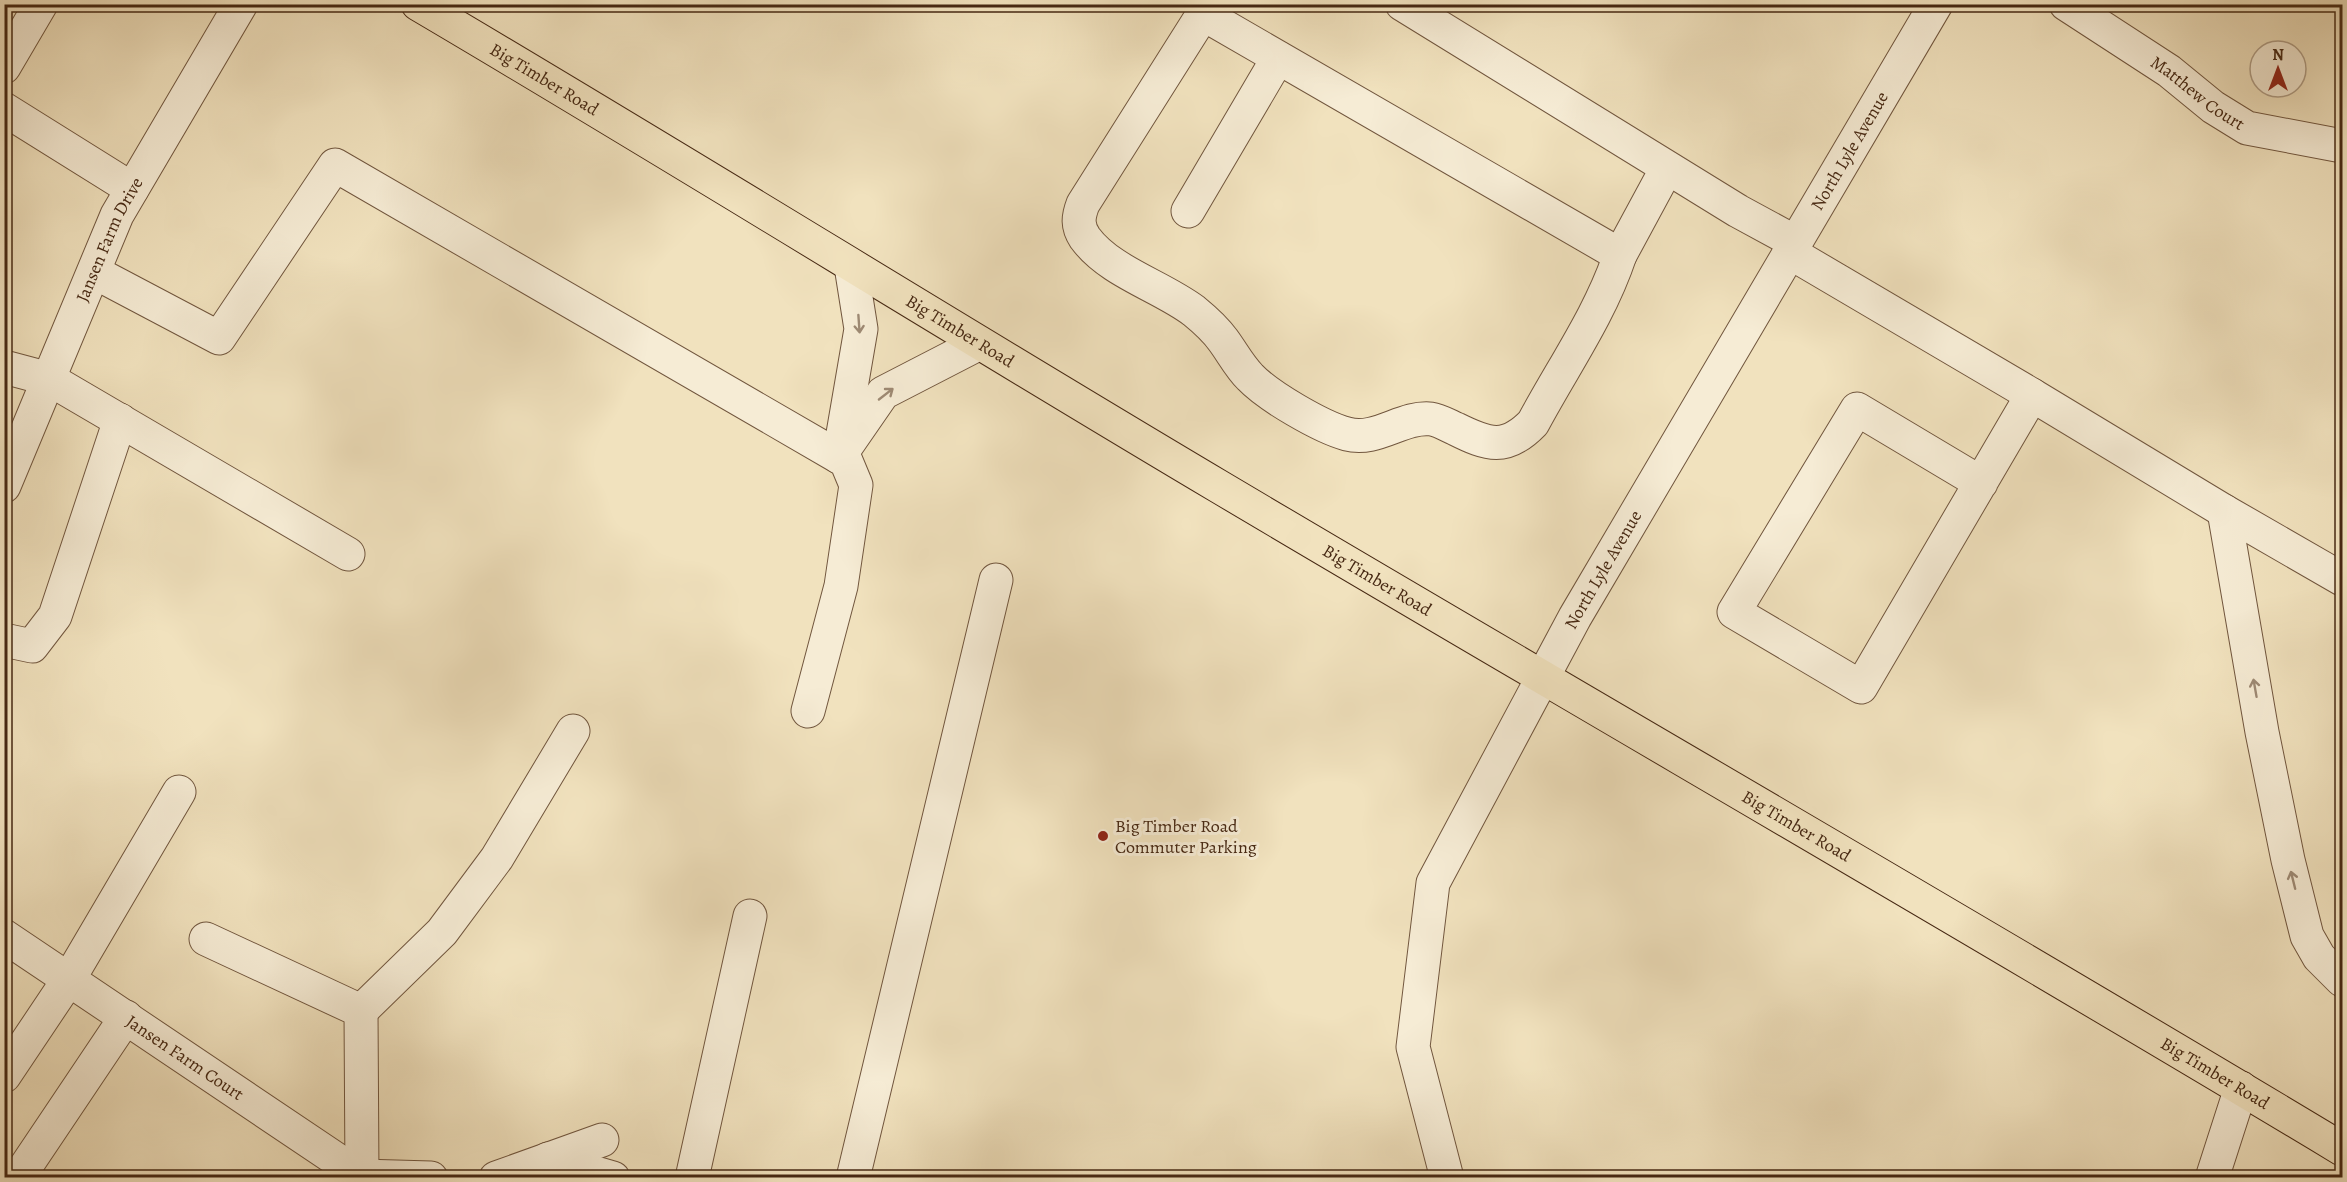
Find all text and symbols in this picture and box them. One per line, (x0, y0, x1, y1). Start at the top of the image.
street label: Big Timber Road (485, 37, 603, 121)
north arrow (2248, 39, 2308, 99)
text: N (2272, 44, 2284, 66)
street label: Matthew Court (2146, 50, 2249, 136)
street label: North Lyle Avenue (1805, 87, 1894, 215)
street label: Jansen Farm Drive (70, 173, 149, 306)
street label: Big Timber Road (901, 289, 1019, 373)
one-way arrow (854, 313, 865, 333)
one-way arrow (878, 387, 894, 400)
street label: North Lyle Avenue (1559, 506, 1647, 633)
street label: Big Timber Road (1318, 539, 1437, 622)
one-way arrow (2249, 679, 2260, 699)
street label: Big Timber Road (1737, 785, 1856, 868)
place label: Big Timber Road Commuter Parking (1115, 814, 1257, 859)
marker: Big Timber Road Commuter Parking (1096, 829, 1110, 843)
one-way arrow (2287, 870, 2299, 889)
street label: Jansen Farm Court (121, 1009, 249, 1106)
street label: Big Timber Road (2156, 1031, 2274, 1115)

